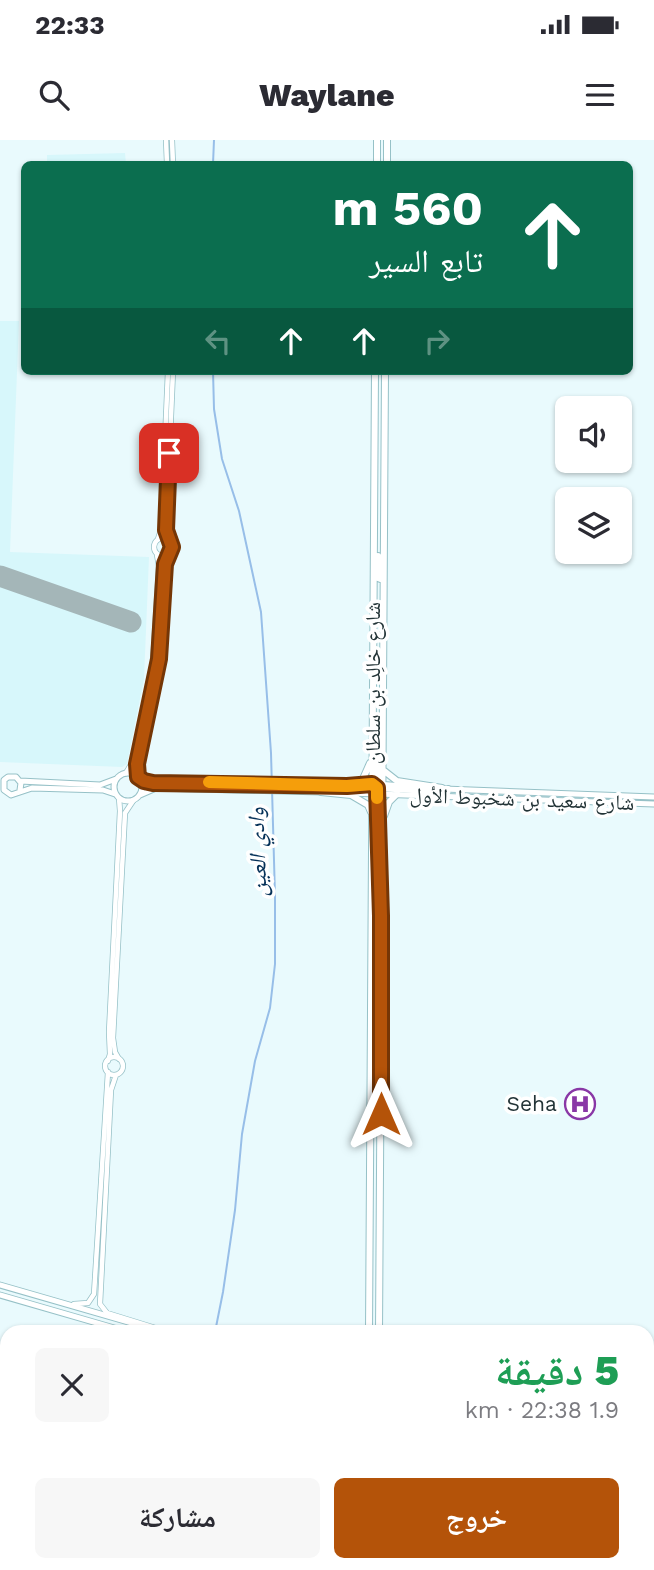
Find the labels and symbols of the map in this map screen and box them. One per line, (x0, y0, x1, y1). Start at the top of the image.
pin (139, 423, 199, 483)
street label: شارع خالِد بن سلطان (360, 602, 386, 764)
street label: شارع سعيد بن شخبوط الأول (409, 782, 635, 816)
water label: وادي العين (242, 806, 277, 897)
position arrow (344, 1077, 418, 1151)
hospital icon: Seha (563, 1087, 597, 1121)
place label: Seha (507, 1091, 557, 1116)

